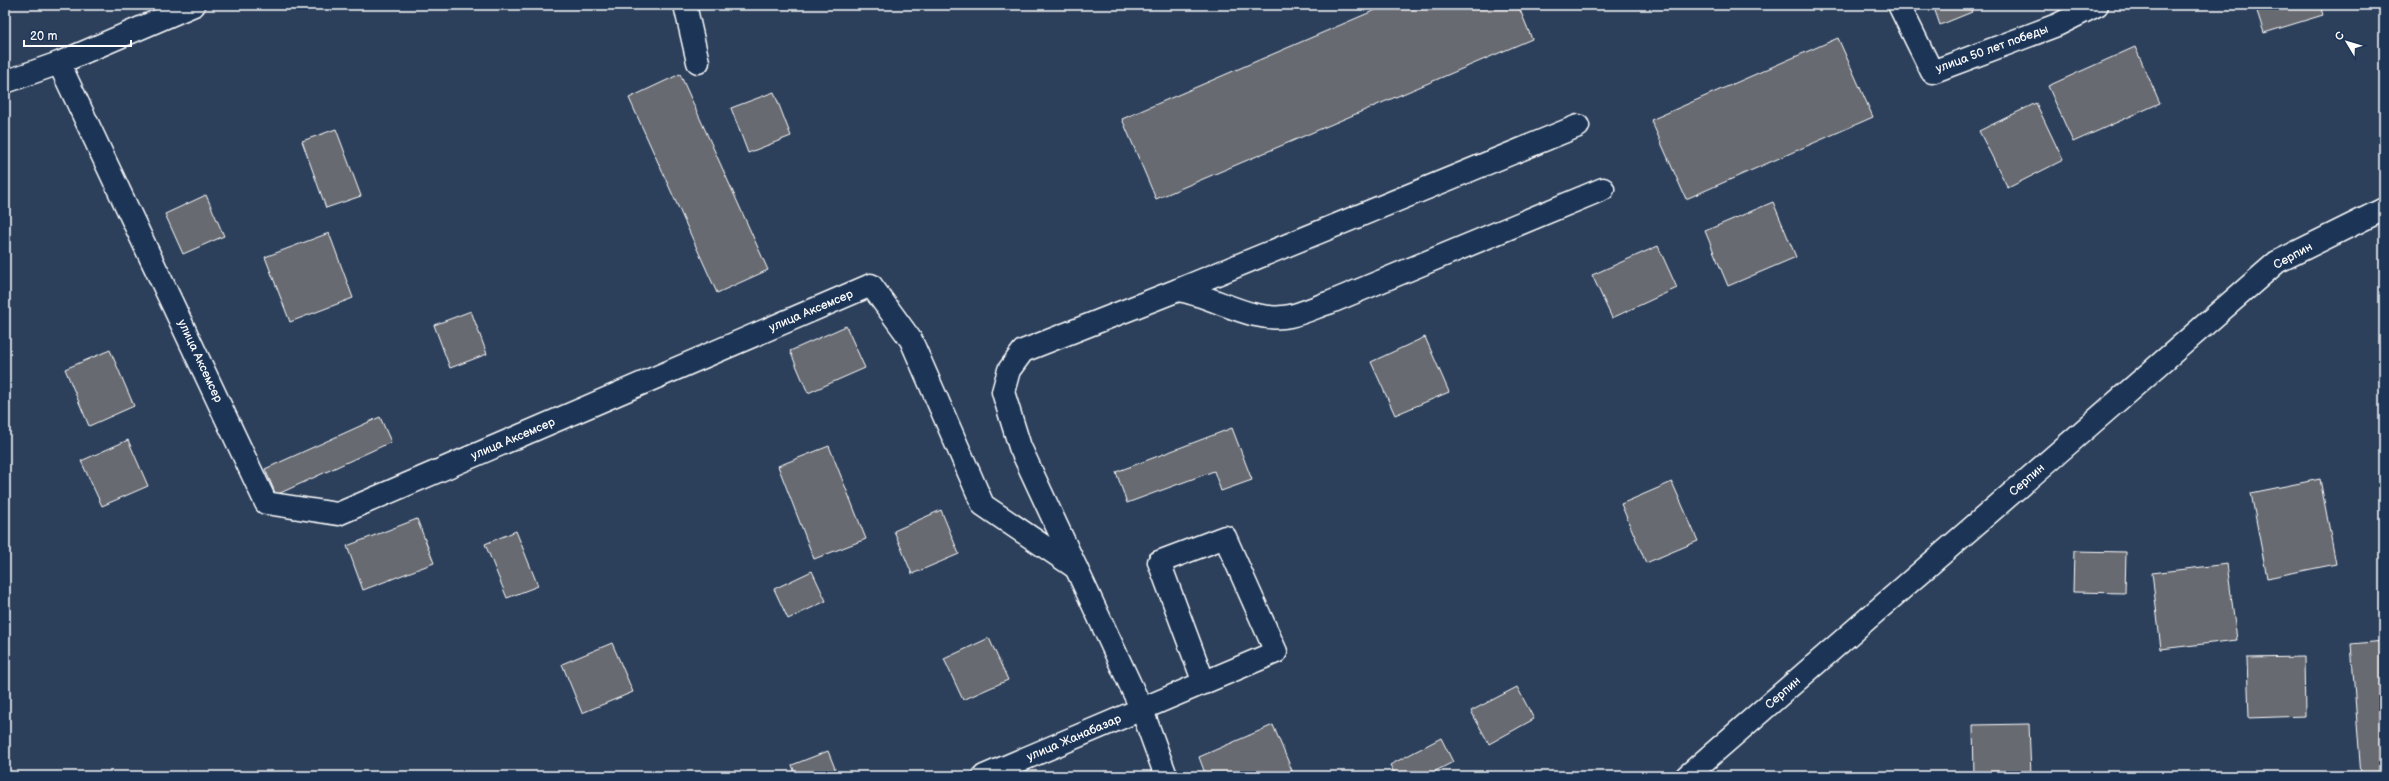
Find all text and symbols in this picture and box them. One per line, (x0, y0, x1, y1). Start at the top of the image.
scale bar (24, 22, 131, 48)
street label: улица 50 лет победы (1934, 22, 2050, 76)
north arrow (2327, 22, 2367, 62)
text: 20 m (30, 29, 57, 44)
text: С (2332, 29, 2347, 43)
street label: Серпин (2271, 239, 2315, 273)
street label: улица Аксемсер (767, 286, 855, 335)
street label: улица Аксемсер (174, 317, 226, 405)
street label: улица Аксемсер (469, 414, 557, 463)
street label: Серпин (2006, 461, 2048, 499)
street label: Серпин (1762, 674, 1804, 712)
street label: улица Жанабазар (1024, 711, 1124, 765)

